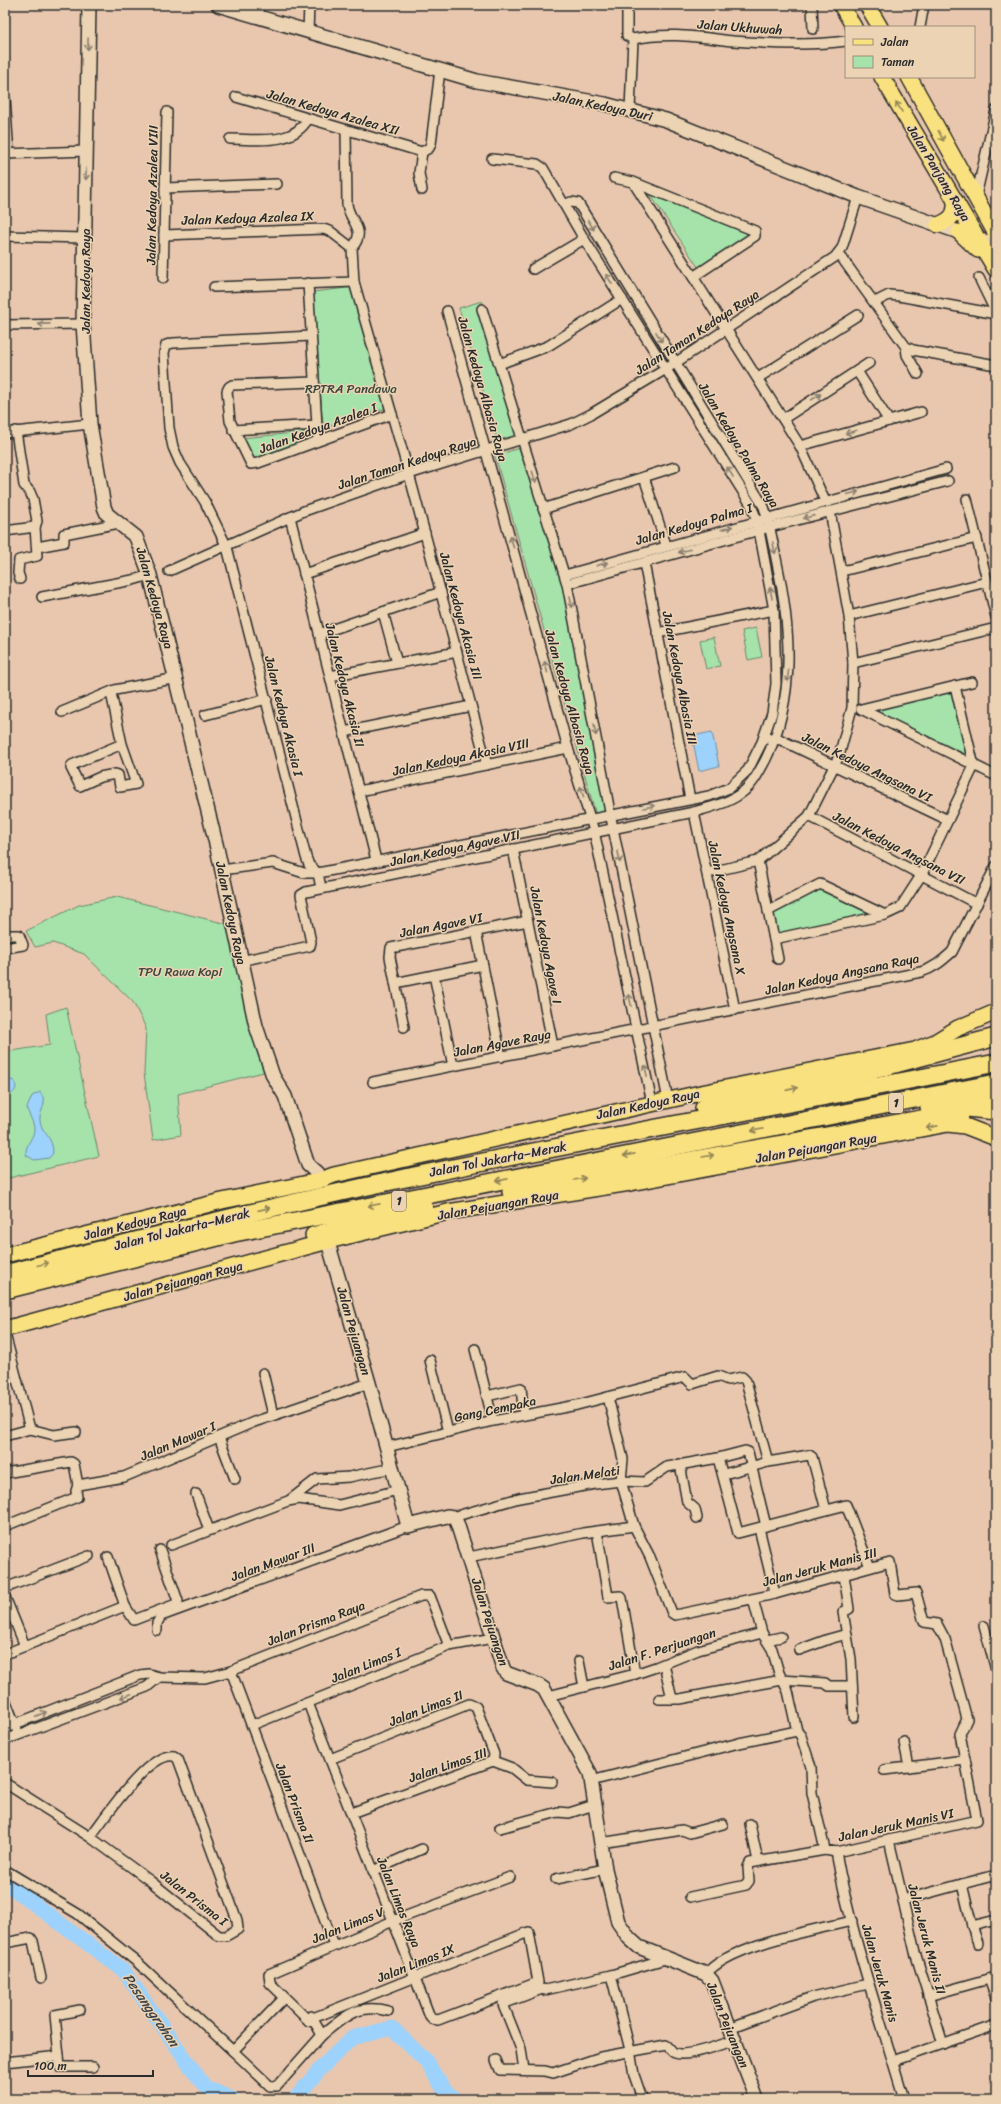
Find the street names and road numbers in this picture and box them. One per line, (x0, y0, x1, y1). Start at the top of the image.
street label: Jalan Ukhuwah (696, 12, 783, 41)
street label: Jalan Kedoya Azalea XII (263, 82, 402, 142)
street label: Jalan Kedoya Duri (550, 84, 655, 128)
street label: Jalan Panjang Raya (900, 119, 977, 226)
street label: Jalan Kedoya Azalea VIII (139, 125, 165, 266)
street label: Jalan Kedoya Azalea IX (180, 204, 315, 232)
street label: Jalan Kedoya Raya (74, 228, 97, 335)
street label: Jalan Taman Kedoya Raya (629, 283, 764, 382)
street label: Jalan Kedoya Albasia Raya (451, 313, 515, 465)
street label: Jalan Kedoya Palma Raya (692, 377, 786, 513)
street label: Jalan Kedoya Azalea I (255, 396, 381, 460)
street label: Jalan Taman Kedoya Raya (334, 430, 480, 497)
street label: Jalan Kedoya Palma I (632, 496, 756, 552)
street label: Jalan Kedoya Raya (129, 543, 181, 652)
street label: Jalan Kedoya Akasia III (433, 549, 489, 682)
street label: Jalan Kedoya Albasia III (656, 608, 704, 747)
street label: Jalan Kedoya Akasia II (318, 619, 372, 750)
street label: Jalan Kedoya Albasia Raya (538, 626, 602, 778)
street label: Jalan Kedoya Akasia I (258, 652, 310, 779)
street label: Jalan Kedoya Angsana VI (797, 725, 937, 809)
street label: Jalan Kedoya Akasia VIII (390, 731, 531, 783)
street label: Jalan Kedoya Angsana VII (828, 804, 969, 891)
street label: Jalan Kedoya Agave VII (387, 823, 522, 873)
street label: Jalan Kedoya Angsana X (701, 837, 753, 978)
street label: Jalan Kedoya Raya (209, 858, 253, 967)
street label: Jalan Kedoya Agave I (523, 883, 569, 1006)
street label: Jalan Agave VI (397, 906, 485, 944)
street label: Jalan Kedoya Angsana Raya (762, 946, 921, 1002)
street label: Jalan Agave Raya (450, 1022, 553, 1064)
street label: Jalan Kedoya Raya (593, 1082, 702, 1126)
road number: 1 (889, 1093, 903, 1113)
street label: Jalan Pejuangan Raya (753, 1126, 879, 1170)
street label: Jalan Tol Jakarta–Merak (427, 1134, 569, 1184)
street label: Jalan Pejuangan Raya (435, 1183, 561, 1227)
road number: 1 (392, 1191, 406, 1211)
street label: Jalan Kedoya Raya (80, 1199, 189, 1247)
street label: Jalan Tol Jakarta–Merak (111, 1201, 252, 1257)
street label: Jalan Pejuangan Raya (120, 1254, 246, 1308)
street label: Jalan Pejuangan (330, 1283, 378, 1378)
street label: Gang Cempaka (452, 1389, 539, 1429)
street label: Jalan Mawar I (136, 1414, 220, 1468)
street label: Jalan Melati (548, 1459, 622, 1491)
street label: Jalan Mawar III (227, 1536, 318, 1588)
street label: Jalan Jeruk Manis III (759, 1541, 880, 1594)
street label: Jalan Pejuangan (465, 1574, 515, 1669)
street label: Jalan Prisma Raya (263, 1594, 369, 1653)
street label: Jalan F. Perjuangan (604, 1621, 719, 1678)
street label: Jalan Limas I (327, 1640, 405, 1690)
street label: Jalan Limas II (385, 1683, 466, 1733)
street label: Jalan Limas III (405, 1741, 490, 1790)
street label: Jalan Prisma II (269, 1758, 321, 1847)
street label: Jalan Jeruk Manis VI (835, 1801, 957, 1849)
street label: Jalan Limas Raya (370, 1852, 428, 1951)
street label: Jalan Prisma I (154, 1863, 234, 1932)
street label: Jalan Jeruk Manis II (901, 1880, 953, 1997)
street label: Jalan Limas V (307, 1900, 389, 1950)
street label: Jalan Jeruk Manis (855, 1920, 905, 2025)
street label: Jalan Limas IX (373, 1937, 459, 1989)
street label: Jalan Pejuangan (700, 1977, 756, 2072)

